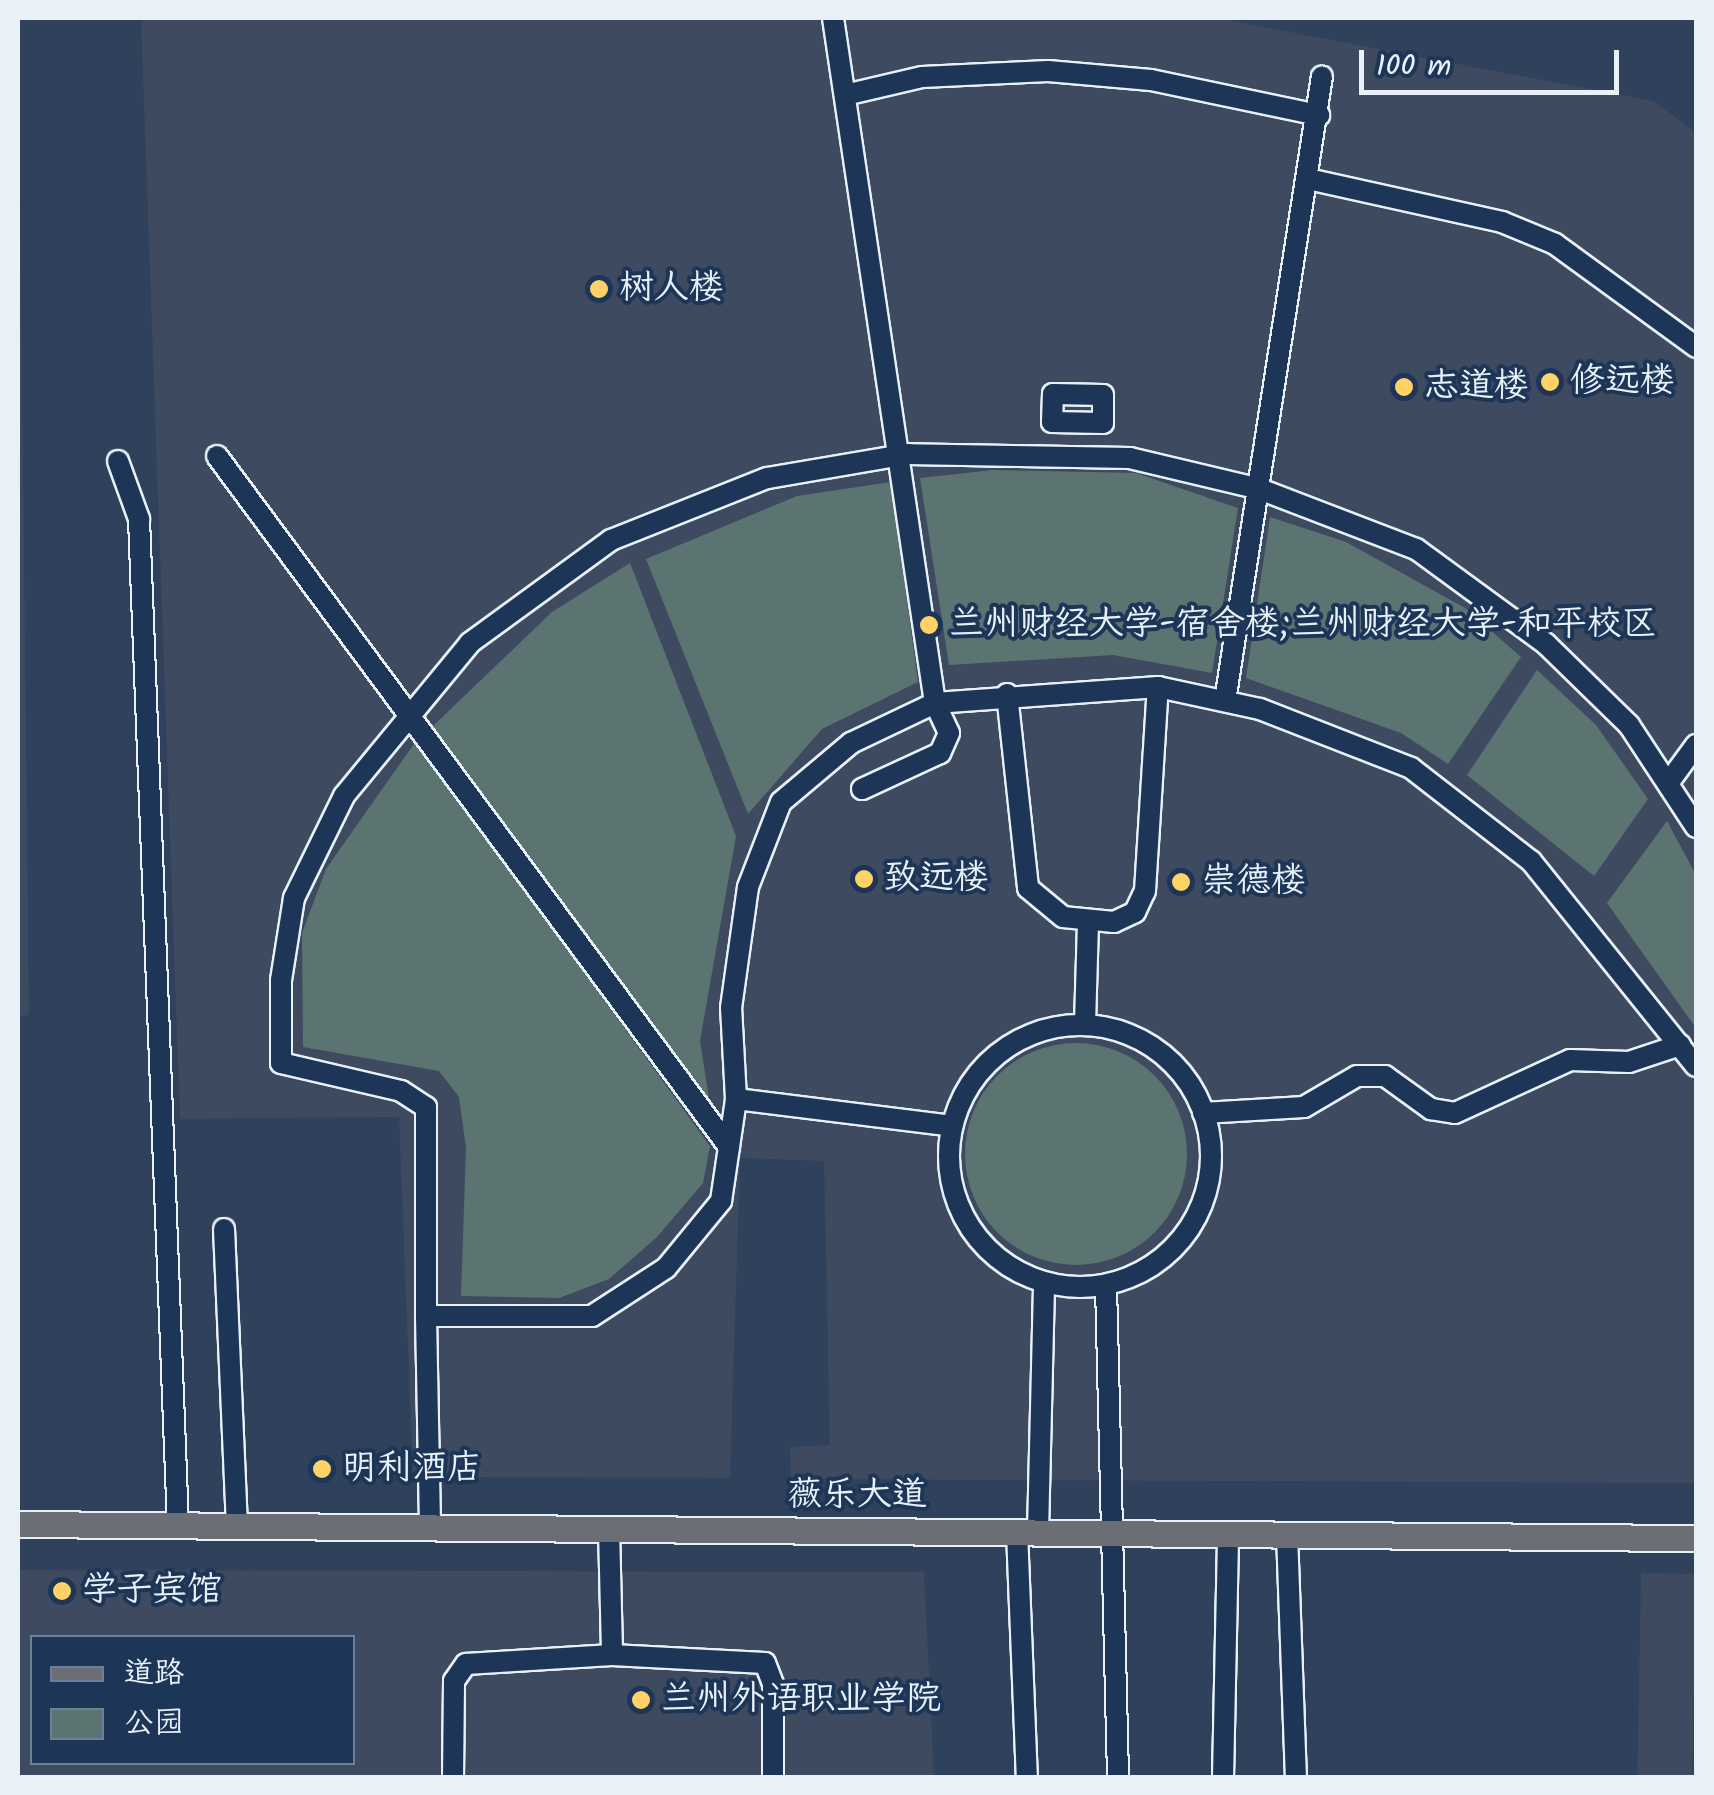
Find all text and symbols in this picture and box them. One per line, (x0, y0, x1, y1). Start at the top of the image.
scale bar (1364, 30, 1624, 92)
text: 100 m (1376, 43, 1451, 91)
place label: 树人楼 (619, 268, 724, 310)
marker: 树人楼 (588, 278, 610, 300)
place label: 修远楼 (1570, 361, 1675, 403)
place label: 志道楼 (1424, 366, 1529, 408)
marker: 修远楼 (1539, 371, 1561, 393)
marker: 志道楼 (1393, 376, 1415, 398)
place label: 兰州财经大学-宿舍楼;兰州财经大学-和平校区 (949, 604, 1657, 646)
marker: 兰州财经大学-宿舍楼;兰州财经大学-和平校区 (918, 614, 940, 636)
place label: 致远楼 (884, 858, 989, 900)
place label: 崇德楼 (1201, 861, 1306, 903)
marker: 致远楼 (853, 868, 875, 890)
marker: 崇德楼 (1170, 871, 1192, 893)
place label: 明利酒店 (342, 1448, 482, 1490)
marker: 明利酒店 (311, 1458, 333, 1480)
street label: 薇乐大道 (787, 1475, 927, 1517)
place label: 学子宾馆 (82, 1570, 222, 1612)
marker: 学子宾馆 (51, 1580, 73, 1602)
legend (30, 1635, 355, 1765)
text: 道路 (124, 1650, 184, 1698)
place label: 兰州外语职业学院 (661, 1679, 941, 1721)
marker: 兰州外语职业学院 (630, 1689, 652, 1711)
text: 公园 (124, 1700, 184, 1748)

